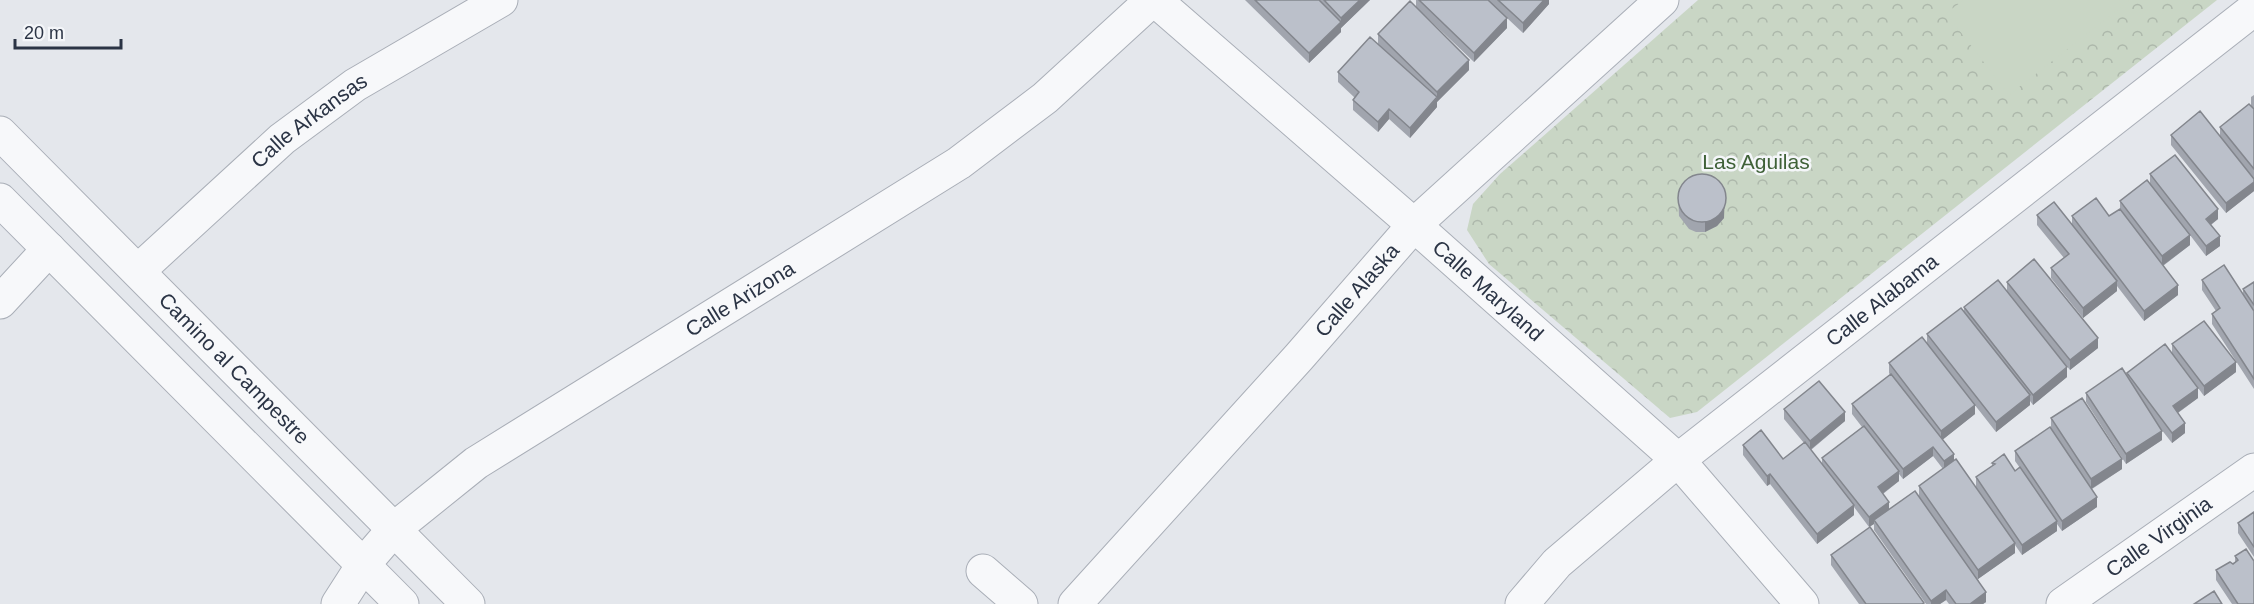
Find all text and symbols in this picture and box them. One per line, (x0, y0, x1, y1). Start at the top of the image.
scale bar (15, 12, 122, 50)
text: 20 m (24, 23, 64, 43)
street label: Calle Arkansas (246, 69, 371, 172)
park label: Las Aguilas (1702, 150, 1810, 173)
street label: Calle Maryland (1428, 235, 1548, 346)
street label: Calle Alaska (1310, 239, 1404, 341)
street label: Calle Alabama (1821, 249, 1942, 351)
street label: Calle Arizona (681, 256, 799, 341)
street label: Camino al Campestre (155, 288, 314, 448)
street label: Calle Virginia (2101, 491, 2216, 581)

